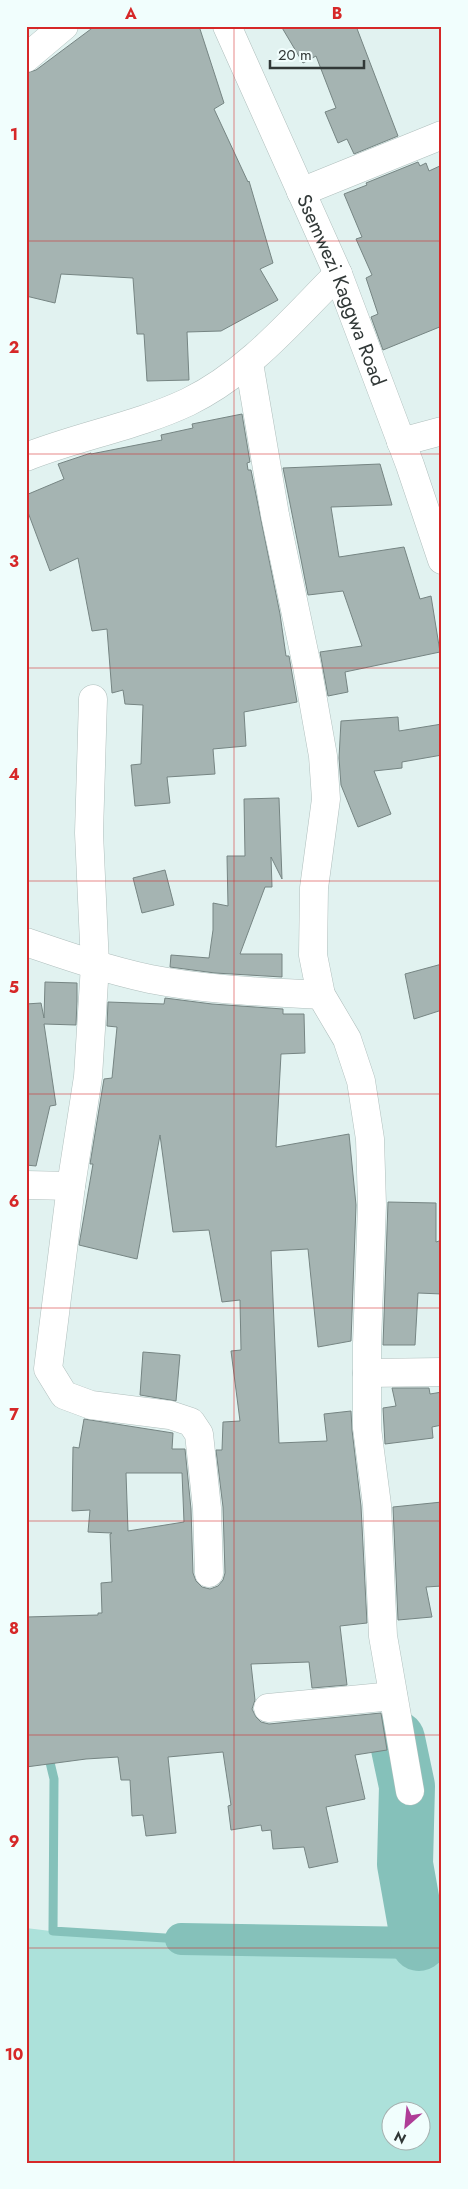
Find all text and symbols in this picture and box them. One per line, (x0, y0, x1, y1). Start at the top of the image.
text: A (124, 2, 137, 25)
text: B (332, 2, 342, 25)
scale bar (270, 38, 364, 70)
text: 20 m (278, 44, 312, 66)
text: 1 (10, 123, 18, 146)
street label: Ssemwezi Kaggwa Road (289, 190, 393, 390)
text: 2 (9, 336, 19, 359)
text: 3 (9, 550, 19, 573)
text: 4 (8, 763, 20, 786)
text: 5 (9, 976, 19, 999)
text: 6 (9, 1190, 19, 1213)
text: 7 (9, 1403, 19, 1426)
text: 8 (9, 1617, 19, 1640)
text: 9 (9, 1830, 19, 1853)
text: 10 (5, 2043, 23, 2066)
north arrow (380, 2102, 430, 2152)
text: N (391, 2126, 410, 2149)

